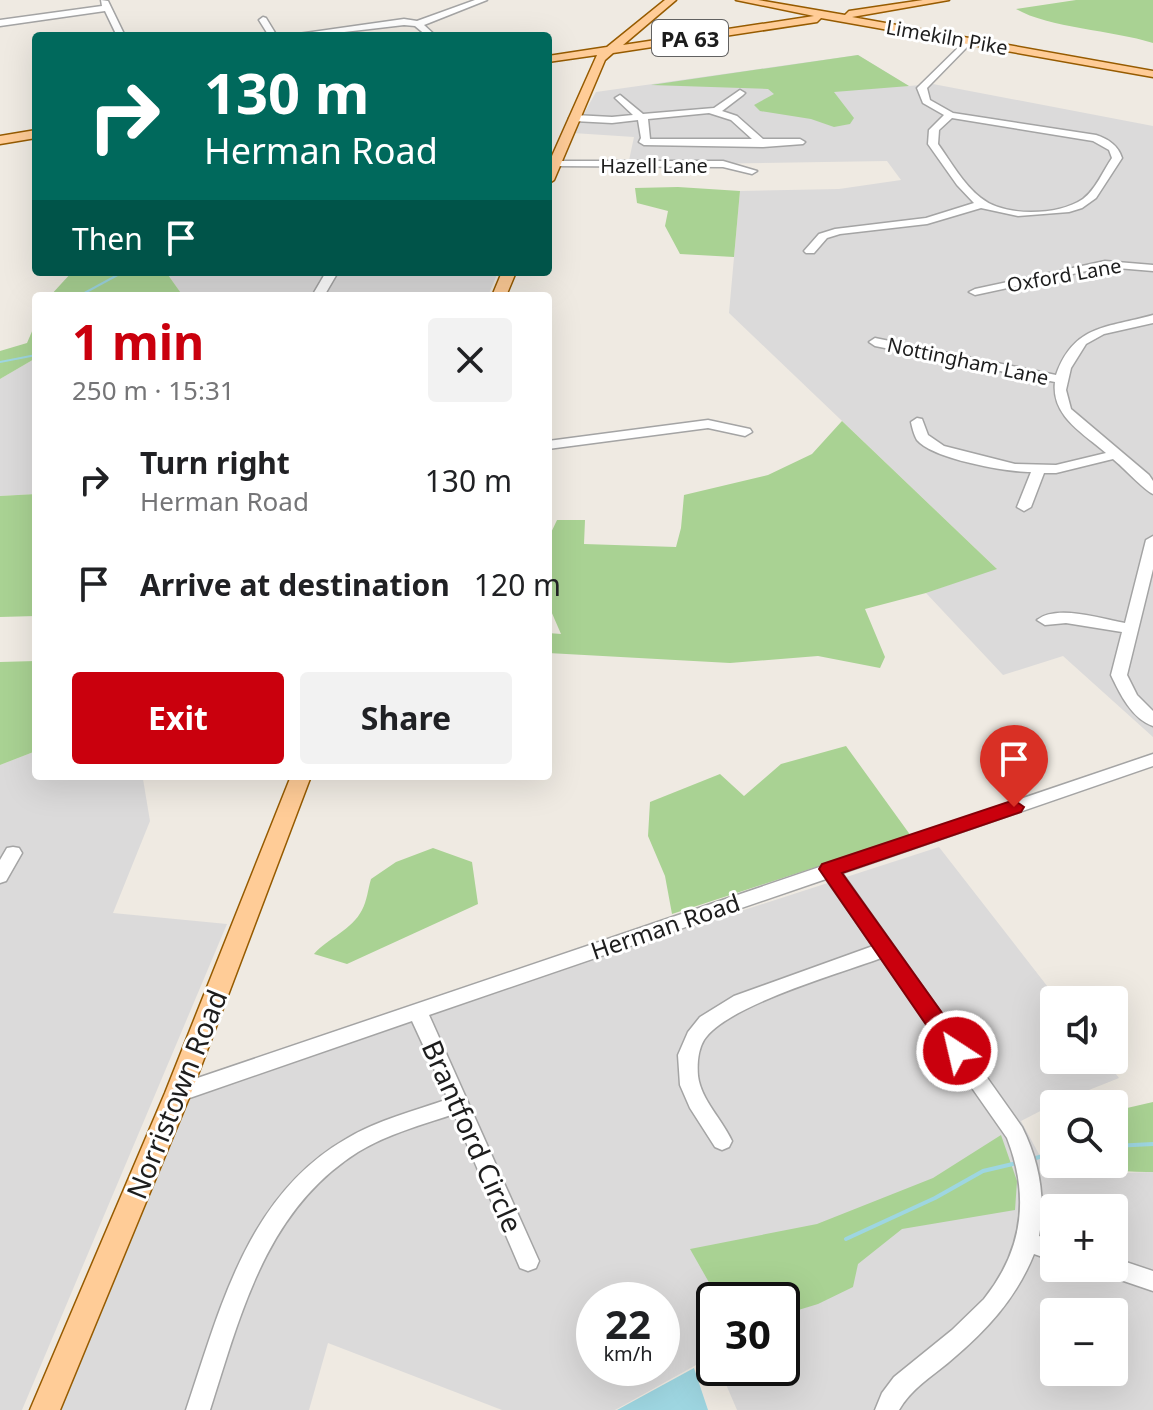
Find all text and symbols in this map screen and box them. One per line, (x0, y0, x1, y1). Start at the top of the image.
street label: Limekiln Pike (884, 13, 1010, 61)
road number: PA 63 (652, 20, 728, 56)
text: 130 m (204, 54, 369, 130)
icon: right (72, 64, 176, 168)
text: Herman Road (204, 126, 438, 175)
street label: Hazell Lane (600, 152, 708, 179)
icon: arrive (159, 216, 203, 260)
text: Then (72, 218, 143, 259)
street label: Oxford Lane (1005, 252, 1123, 298)
text: 1 min (72, 309, 204, 374)
button: close (428, 318, 512, 402)
street label: Nottingham Lane (885, 331, 1051, 391)
text: 250 m · 15:31 (72, 372, 235, 408)
text: Turn right (140, 442, 290, 483)
icon: right (72, 458, 116, 502)
text: 130 m (425, 460, 512, 501)
text: Herman Road (140, 483, 309, 519)
icon: arrive (72, 562, 116, 606)
text: Arrive at destination (140, 564, 450, 605)
text: 120 m (474, 564, 561, 605)
button: Exit (72, 672, 284, 764)
button: Share (300, 672, 512, 764)
pin (980, 725, 1048, 807)
icon: arrive (992, 737, 1036, 781)
street label: Herman Road (586, 885, 744, 967)
street label: Norristown Road (117, 984, 235, 1204)
map controls (1040, 986, 1128, 1386)
button: sound (1040, 986, 1128, 1074)
position arrow (915, 1009, 999, 1093)
street label: Brantford Circle (414, 1034, 532, 1238)
button: search (1040, 1090, 1128, 1178)
button: + (1040, 1194, 1128, 1282)
speed limit sign: 30 (696, 1282, 800, 1386)
text: 22 (605, 1296, 651, 1351)
button: − (1040, 1298, 1128, 1386)
text: km/h (603, 1340, 653, 1367)

